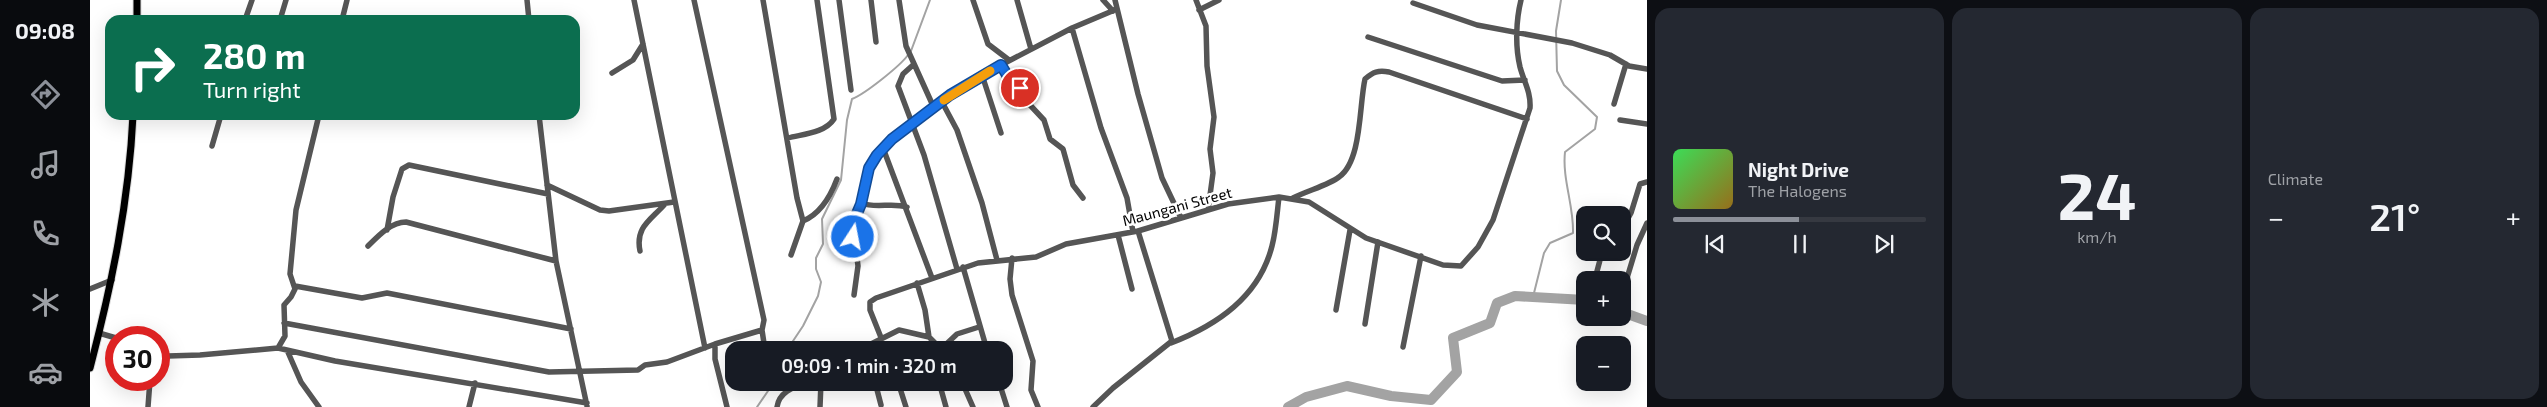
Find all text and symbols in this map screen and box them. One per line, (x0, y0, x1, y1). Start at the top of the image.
text: 09:08 (15, 17, 75, 43)
text: 280 m (203, 34, 306, 76)
icon: right (120, 35, 185, 100)
pin (999, 67, 1041, 109)
icon: arrive (1006, 74, 1034, 102)
text: Turn right (203, 76, 301, 102)
icon: directions (28, 77, 63, 112)
icon: music (28, 147, 63, 182)
text: 24 (2057, 155, 2137, 233)
text: Night Drive (1748, 158, 1849, 181)
text: Climate (2268, 169, 2323, 188)
text: The Halogens (1748, 181, 1847, 200)
street label: Maungani Street (1120, 183, 1234, 229)
text: 21° (2369, 193, 2420, 239)
text: − (2268, 200, 2284, 234)
text: + (2506, 200, 2521, 234)
map controls (1576, 206, 1631, 391)
button: search (1576, 206, 1631, 261)
position arrow (826, 210, 878, 262)
icon: phone (28, 216, 63, 251)
text: km/h (2077, 227, 2117, 246)
icon: previous (1701, 230, 1729, 258)
icon: pause (1786, 230, 1814, 258)
icon: next (1870, 230, 1898, 258)
button: + (1576, 271, 1631, 326)
icon: climate (28, 285, 63, 320)
speed limit sign: 30 (105, 326, 170, 391)
button: − (1576, 336, 1631, 391)
text: 09:09 · 1 min · 320 m (781, 354, 957, 377)
icon: car (28, 355, 63, 390)

